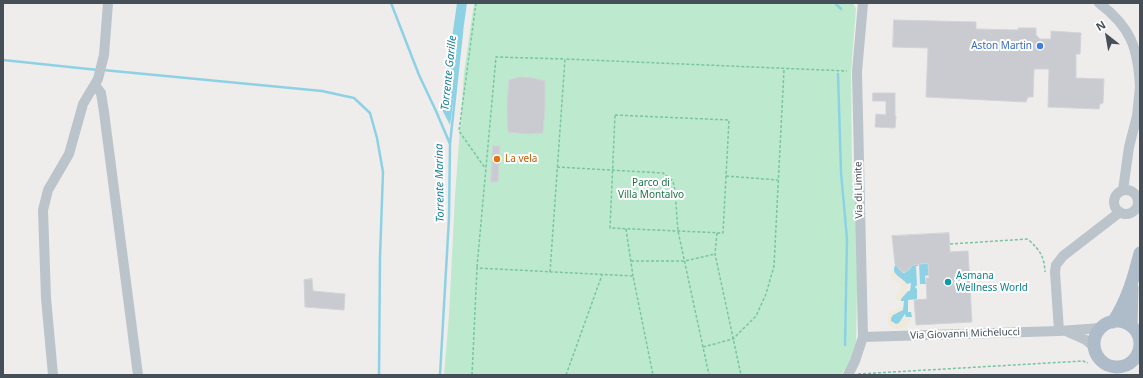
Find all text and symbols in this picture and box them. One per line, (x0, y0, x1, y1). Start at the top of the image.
north arrow (1087, 16, 1127, 56)
text: N (1093, 17, 1108, 34)
water label: Torrente Garille (438, 35, 460, 111)
place label: Aston Martin (971, 40, 1032, 52)
marker: Aston Martin (1035, 41, 1045, 51)
water label: Torrente Marina (433, 144, 447, 222)
place label: La vela (505, 153, 537, 165)
marker: La vela (492, 154, 502, 164)
street label: Via di Limite (853, 161, 865, 219)
park label: Parco di Villa Montalvo (618, 177, 684, 200)
place label: Asmana Wellness World (956, 270, 1028, 294)
marker: Asmana Wellness World (943, 277, 953, 287)
street label: Via Giovanni Michelucci (910, 326, 1020, 342)

